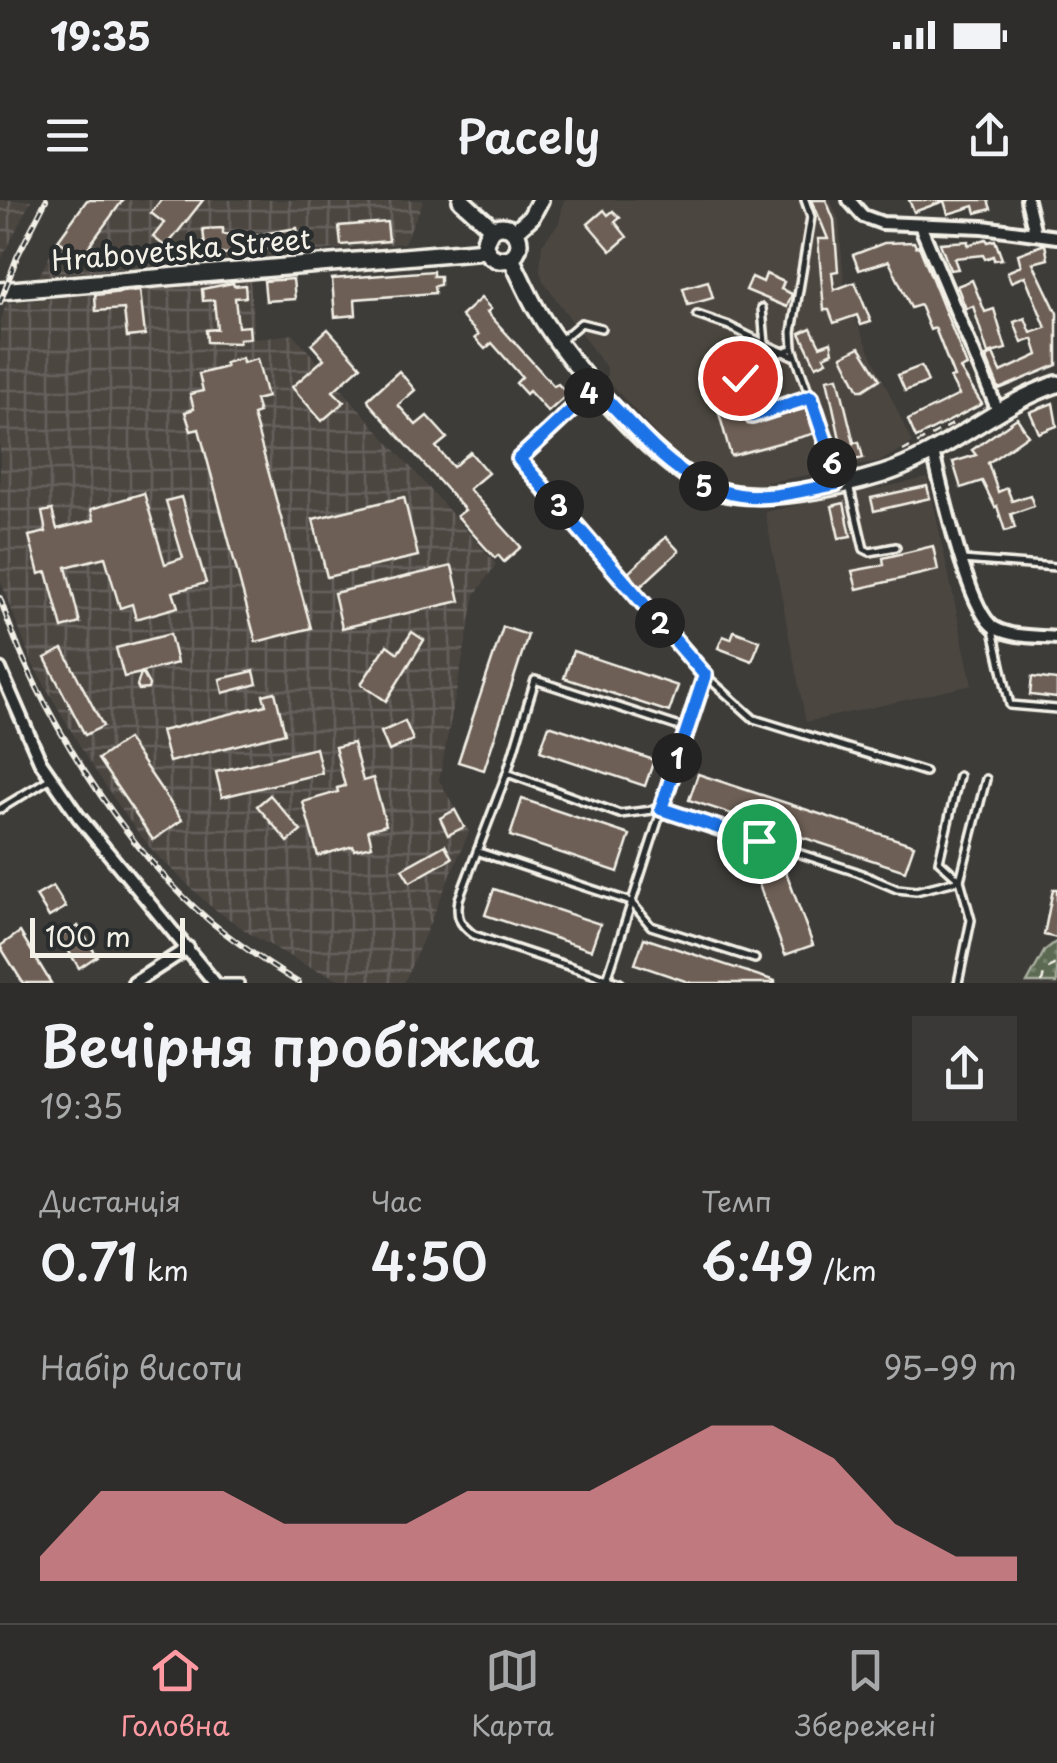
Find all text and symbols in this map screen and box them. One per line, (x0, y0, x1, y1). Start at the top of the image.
text: 19:35 (50, 7, 151, 64)
text: Pacely (457, 101, 600, 169)
icon: menu (40, 108, 95, 163)
icon: share (962, 108, 1017, 163)
street label: Hrabovetska Street (49, 216, 312, 281)
pin (698, 336, 783, 421)
icon: check (713, 351, 768, 406)
pin: 4 (564, 368, 614, 418)
text: 4 (579, 371, 599, 414)
pin: 6 (807, 438, 857, 488)
text: 6 (822, 441, 842, 484)
pin: 5 (679, 461, 729, 511)
text: 5 (695, 464, 713, 507)
pin: 3 (534, 480, 584, 530)
text: 3 (550, 483, 568, 526)
pin: 2 (635, 598, 685, 648)
text: 2 (650, 601, 670, 644)
pin: 1 (652, 733, 702, 783)
text: 1 (670, 736, 684, 779)
pin (717, 799, 802, 884)
icon: arrive (732, 814, 787, 869)
scale bar (30, 913, 185, 958)
text: 100 m (45, 914, 131, 957)
text: Вечірня пробіжка (40, 1003, 540, 1086)
button: share (912, 1016, 1017, 1121)
text: 19:35 (40, 1082, 123, 1130)
text: Дистанція (40, 1179, 181, 1222)
text: Час (371, 1179, 422, 1222)
text: Темп (701, 1179, 772, 1222)
text: 0.71 (40, 1222, 138, 1298)
text: 4:50 (371, 1222, 488, 1298)
text: 6:49 (701, 1222, 814, 1298)
text: km (138, 1248, 189, 1291)
text: /km (814, 1248, 877, 1291)
text: Набір висоти (40, 1343, 243, 1391)
text: 95–99 m (883, 1343, 1017, 1391)
tab: Головна (121, 1643, 230, 1746)
tab: Карта (471, 1643, 554, 1746)
tab: Збережені (795, 1643, 936, 1746)

